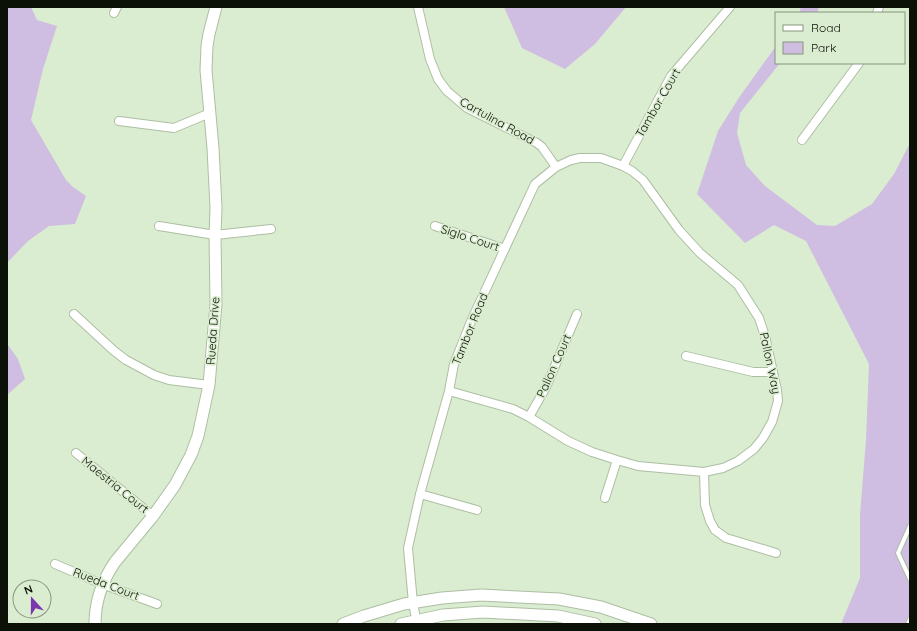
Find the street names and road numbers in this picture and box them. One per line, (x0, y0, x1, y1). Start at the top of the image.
street label: Tambor Court (632, 66, 683, 140)
street label: Cartulina Road (457, 94, 537, 147)
street label: Siglo Court (439, 221, 501, 254)
street label: Tambor Road (448, 291, 491, 367)
street label: Rueda Drive (203, 296, 222, 366)
street label: Pallon Way (757, 331, 784, 395)
street label: Pallon Court (533, 332, 574, 400)
street label: Maestria Court (79, 453, 152, 516)
street label: Rueda Court (71, 564, 142, 603)

